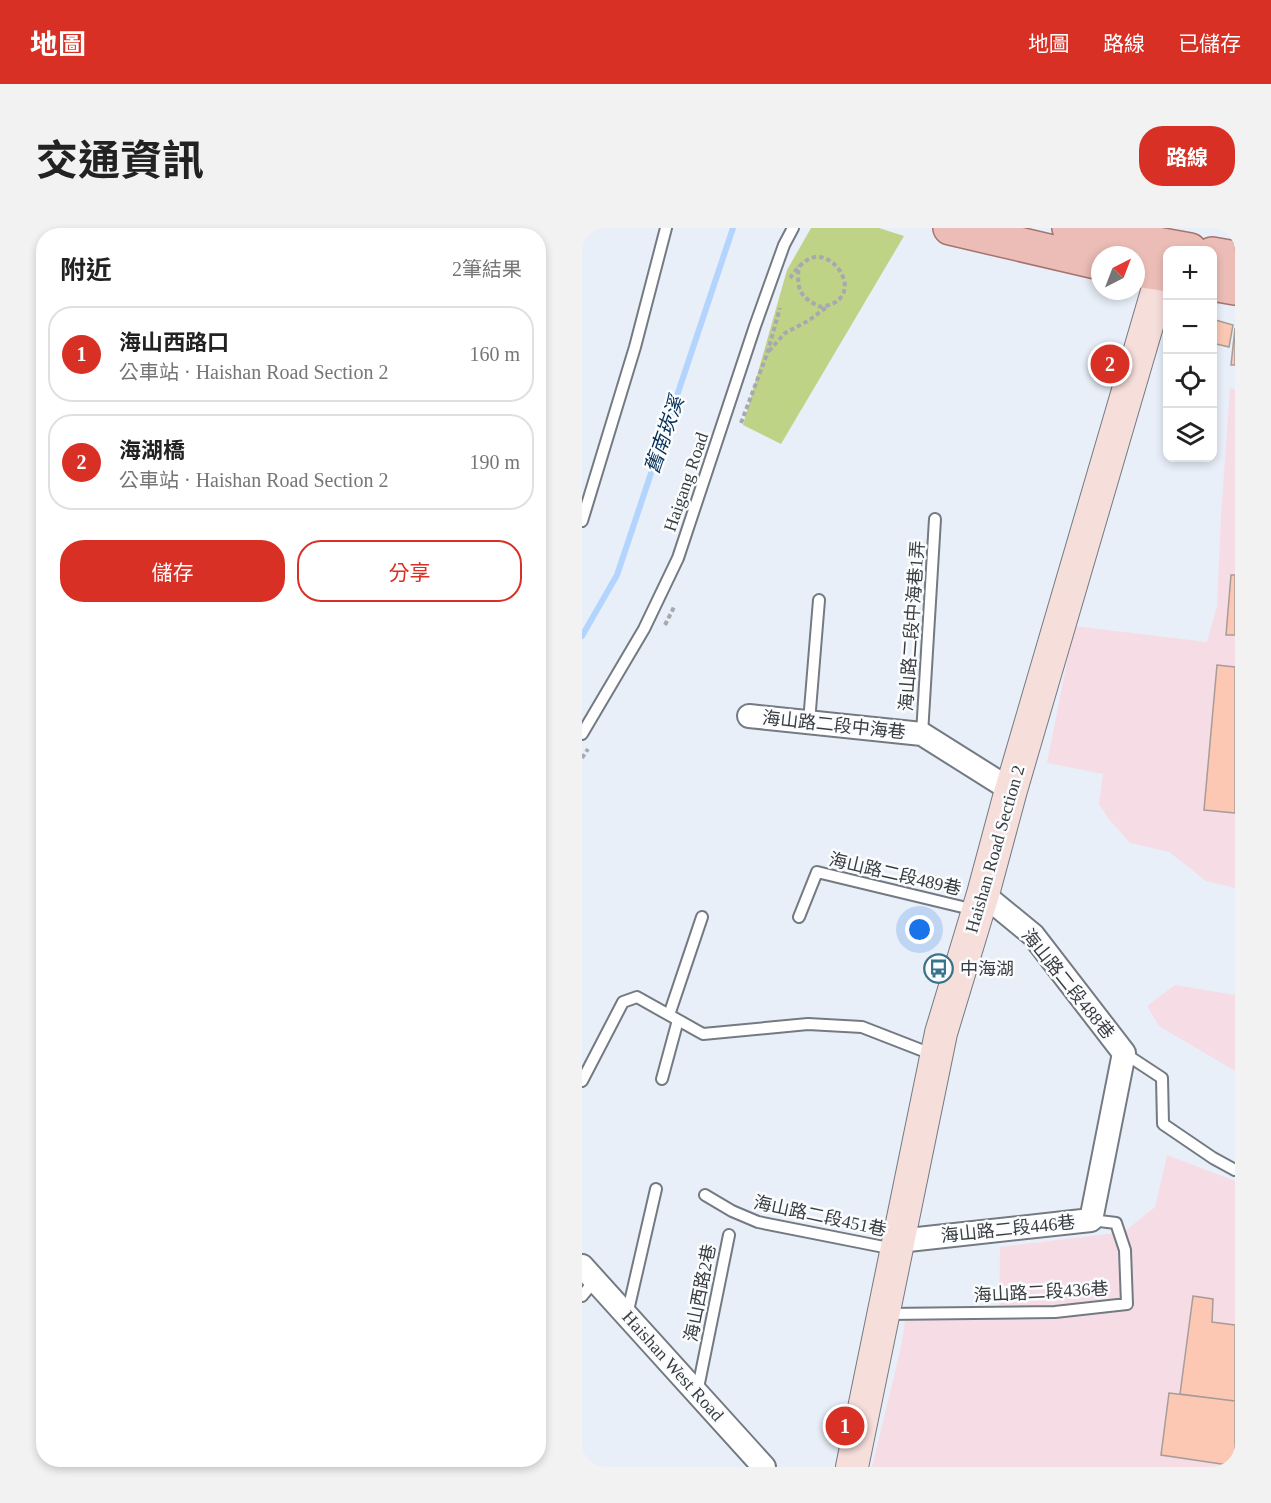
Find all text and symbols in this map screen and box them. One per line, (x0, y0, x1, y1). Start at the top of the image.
text: 地圖 (30, 29, 86, 60)
text: 地圖 (1028, 32, 1070, 56)
text: 路線 (1103, 32, 1145, 56)
text: 已儲存 (1178, 32, 1241, 56)
button: 路線 (1139, 126, 1235, 186)
text: 交通資訊 (36, 138, 204, 184)
north arrow (1091, 246, 1145, 300)
map controls (1163, 246, 1217, 462)
button: + (1163, 246, 1217, 300)
text: 附近 (60, 256, 112, 285)
text: 2筆結果 (452, 258, 522, 280)
button: − (1163, 300, 1217, 354)
text: 海山西路口 (119, 330, 229, 355)
pin: 2 (1090, 342, 1130, 386)
text: 1 (77, 343, 87, 365)
text: 160 m (469, 343, 520, 365)
button: locate (1163, 354, 1217, 408)
text: 公車站 · Haishan Road Section 2 (119, 361, 388, 383)
water label: 舊南崁溪 (641, 391, 688, 476)
button: layers (1163, 408, 1217, 462)
street label: Haigang Road (660, 430, 712, 534)
text: 海湖橋 (119, 438, 185, 463)
text: 2 (77, 451, 87, 473)
text: 190 m (469, 451, 520, 473)
text: 公車站 · Haishan Road Section 2 (119, 469, 388, 491)
button: 儲存 (60, 540, 285, 602)
button: 分享 (297, 540, 522, 602)
street label: 海山路二段中海巷1弄 (896, 540, 928, 712)
street label: 海山路二段中海巷 (761, 708, 907, 742)
street label: Haishan Road Section 2 (961, 763, 1029, 935)
street label: 海山路二段489巷 (827, 849, 963, 899)
your location (905, 915, 934, 944)
street label: 海山路二段488巷 (1018, 925, 1118, 1043)
bus stop icon: 中海湖 (923, 953, 955, 985)
place label: 中海湖 (960, 959, 1014, 979)
street label: 海山路二段451巷 (752, 1192, 888, 1240)
street label: 海山路二段446巷 (940, 1212, 1076, 1246)
street label: 海山西路2巷 (681, 1243, 719, 1343)
street label: 海山路二段436巷 (973, 1278, 1109, 1306)
street label: Haishan West Road (618, 1307, 728, 1425)
pin: 1 (826, 1404, 864, 1448)

